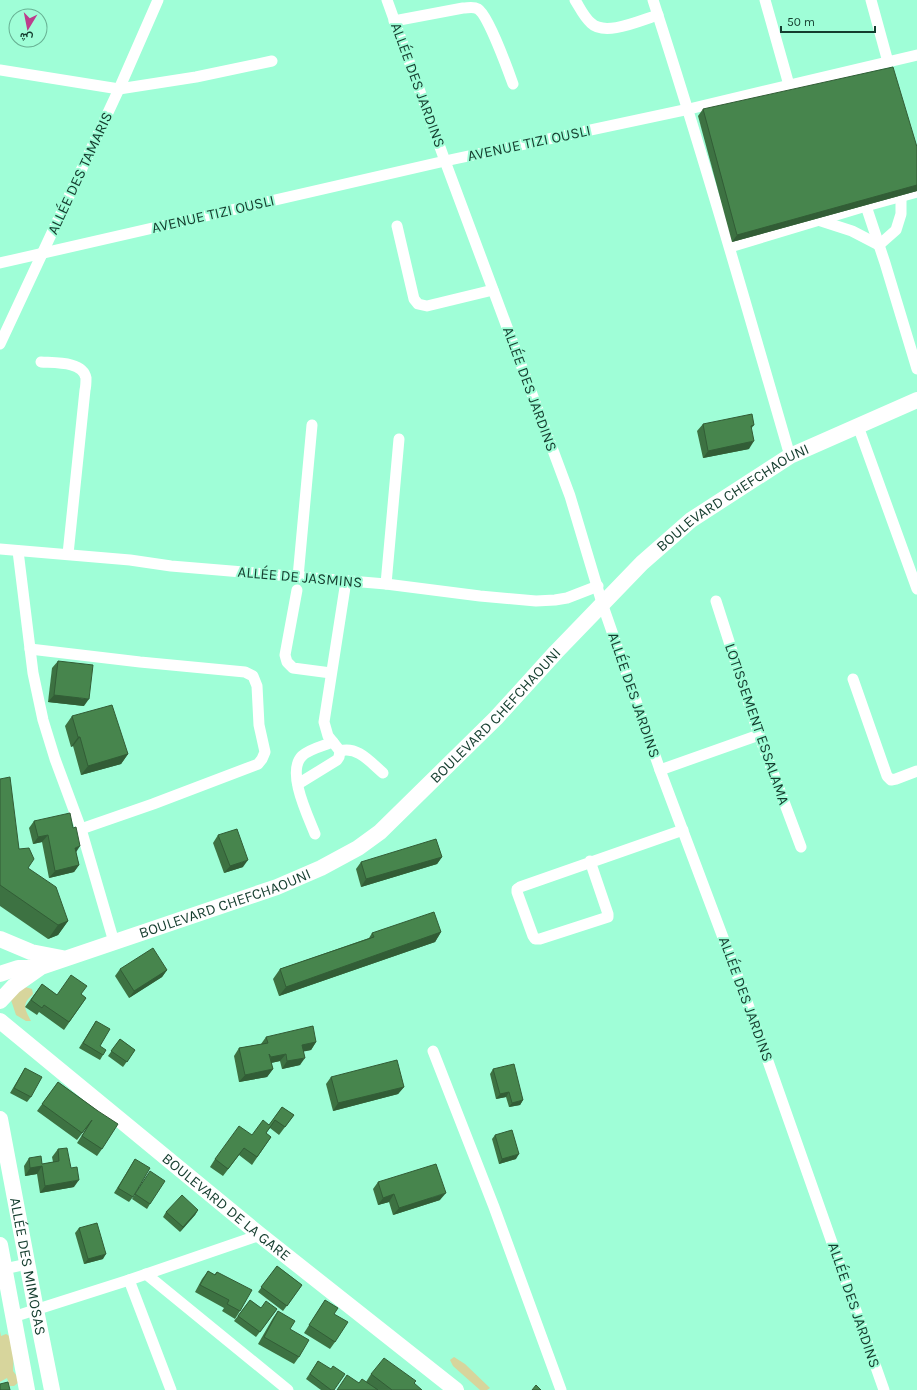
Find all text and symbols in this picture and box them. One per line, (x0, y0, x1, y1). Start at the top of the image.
north arrow (8, 8, 48, 48)
scale bar (781, 8, 875, 34)
text: 50 m (787, 15, 815, 29)
street label: ALLÉE DES JARDINS (387, 20, 449, 150)
text: ش (19, 30, 34, 45)
street label: ALLÉE DES TAMARIS (44, 109, 116, 237)
street label: AVENUE TIZI OUSLI (466, 121, 592, 165)
street label: AVENUE TIZI OUSLI (150, 191, 276, 237)
street label: ALLÉE DES JARDINS (499, 324, 561, 454)
street label: BOULEVARD CHEFCHAOUNI (653, 440, 812, 555)
street label: ALLÉE DE JASMINS (237, 563, 363, 591)
street label: ALLÉE DES JARDINS (604, 630, 664, 760)
street label: LOTISSEMENT ESSALAMA (721, 641, 793, 807)
street label: BOULEVARD CHEFCHAOUNI (426, 644, 564, 787)
street label: BOULEVARD CHEFCHAOUNI (137, 865, 313, 942)
street label: ALLÉE DES JARDINS (715, 934, 777, 1064)
street label: BOULEVARD DE LA GARE (159, 1149, 294, 1265)
street label: ALLÉE DES MIMOSAS (6, 1196, 50, 1337)
street label: ALLÉE DES JARDINS (824, 1240, 884, 1370)

